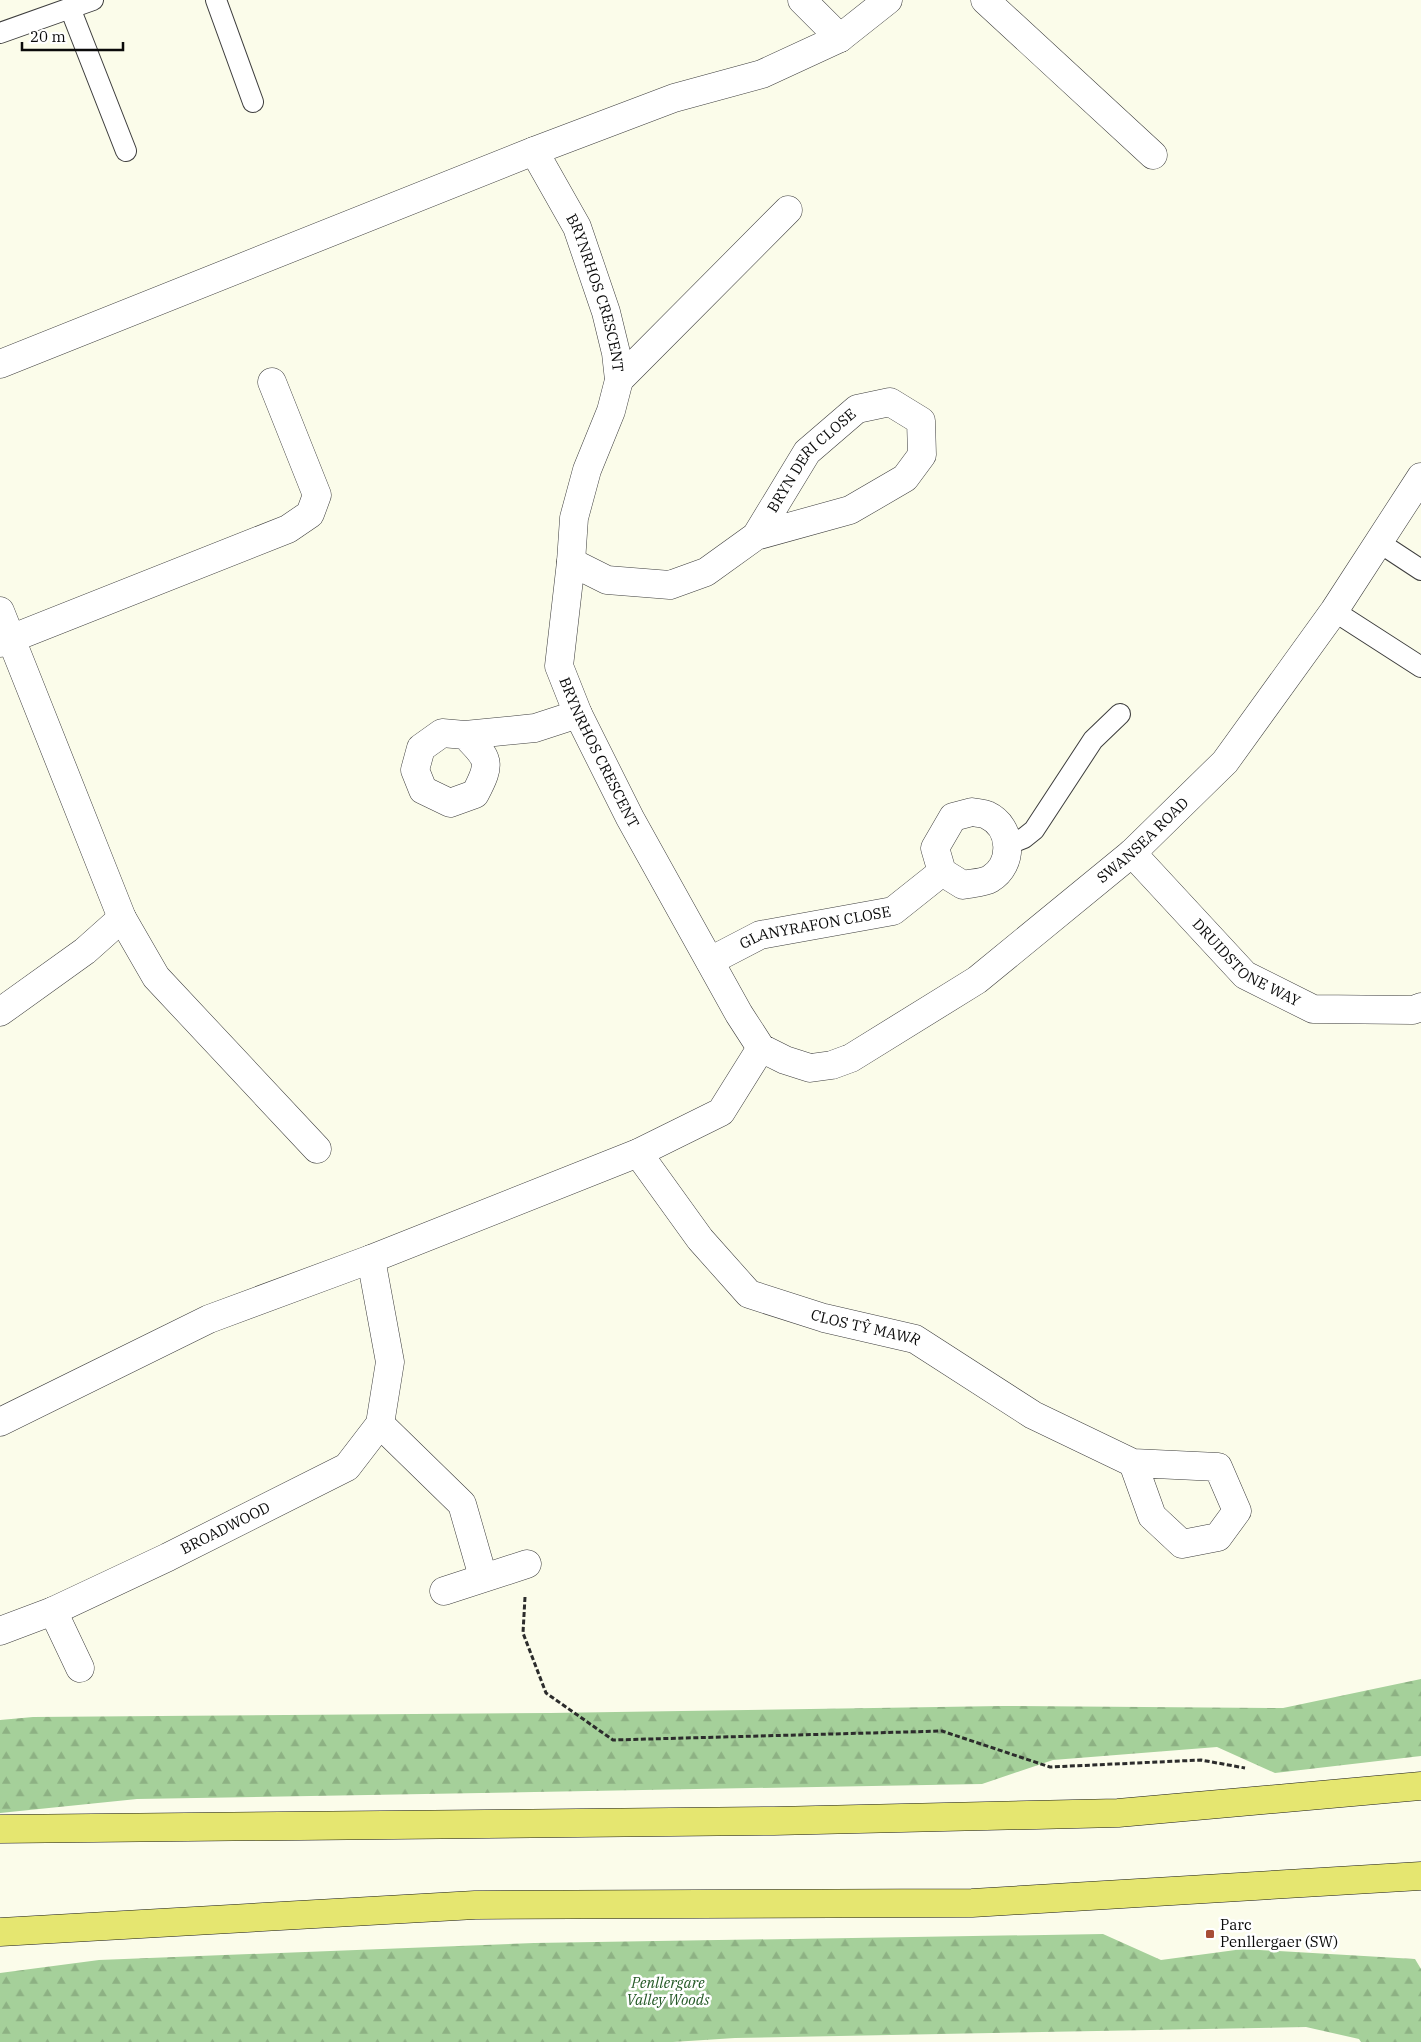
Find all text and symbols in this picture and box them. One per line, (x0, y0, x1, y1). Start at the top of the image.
scale bar (22, 20, 124, 52)
text: 20 m (30, 27, 66, 46)
street label: BRYNRHOS CRESCENT (562, 210, 628, 373)
street label: BRYN DERI CLOSE (763, 404, 860, 516)
street label: BRYNRHOS CRESCENT (555, 674, 644, 831)
street label: SWANSEA ROAD (1093, 793, 1192, 887)
street label: GLANYRAFON CLOSE (736, 902, 892, 953)
street label: DRUIDSTONE WAY (1189, 914, 1304, 1010)
street label: CLOS TŶ MAWR (808, 1304, 925, 1349)
street label: BROADWOOD (177, 1497, 273, 1558)
place label: Parc Penllergaer (SW) (1220, 1915, 1338, 1951)
marker: Parc Penllergaer (SW) (1204, 1928, 1216, 1940)
park label: Penllergare Valley Woods (626, 1973, 710, 2009)

